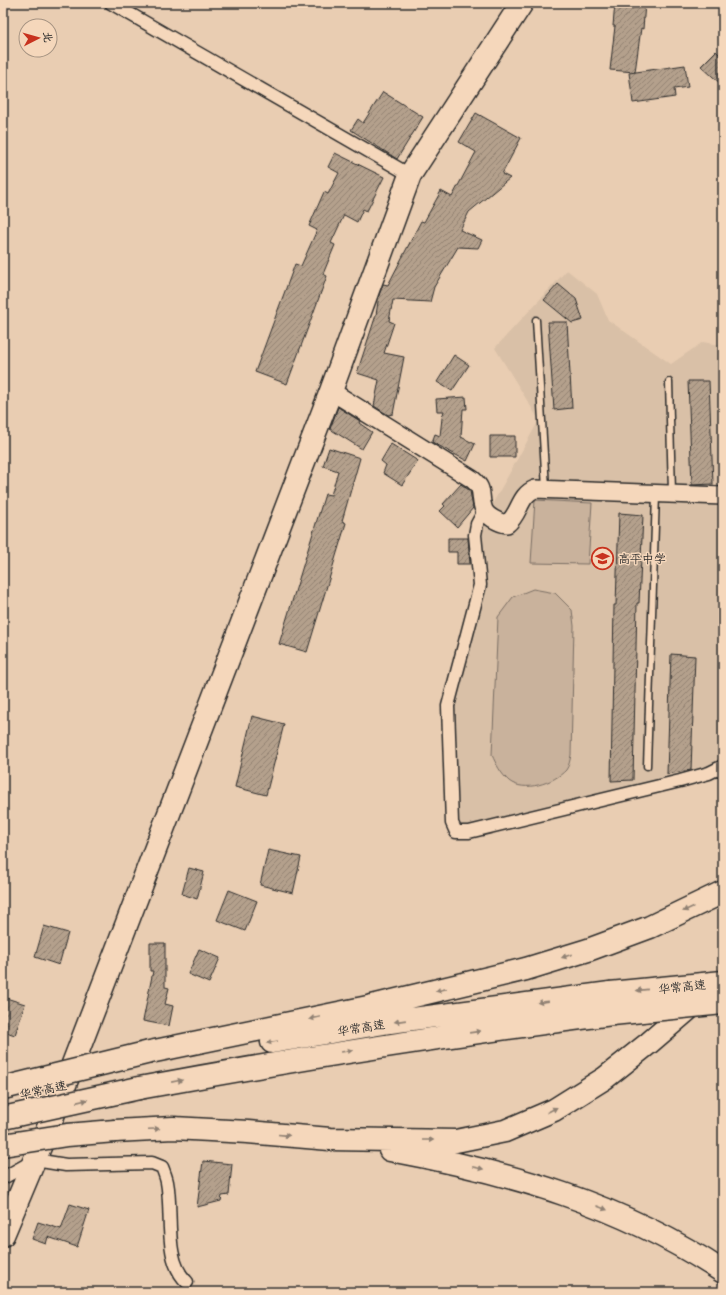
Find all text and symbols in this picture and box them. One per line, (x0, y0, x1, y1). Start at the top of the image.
north arrow (18, 18, 58, 58)
text: 北 (39, 31, 57, 43)
school or university icon: 高平中学 (589, 545, 615, 571)
place label: 高平中学 (618, 549, 666, 567)
one-way arrow (682, 906, 693, 912)
one-way arrow (561, 953, 573, 959)
street label: 华常高速 (657, 975, 707, 997)
one-way arrow (435, 987, 448, 993)
one-way arrow (636, 987, 648, 993)
one-way arrow (537, 998, 549, 1005)
street label: 华常高速 (336, 1014, 386, 1040)
one-way arrow (308, 1016, 321, 1022)
one-way arrow (394, 1018, 407, 1024)
one-way arrow (469, 1029, 482, 1035)
one-way arrow (266, 1039, 278, 1045)
one-way arrow (341, 1048, 353, 1054)
street label: 华常高速 (18, 1075, 68, 1103)
one-way arrow (171, 1077, 184, 1083)
one-way arrow (76, 1097, 88, 1103)
one-way arrow (547, 1107, 558, 1113)
one-way arrow (148, 1126, 161, 1132)
one-way arrow (278, 1132, 290, 1138)
one-way arrow (422, 1137, 435, 1143)
one-way arrow (472, 1166, 485, 1172)
one-way arrow (597, 1205, 609, 1211)

